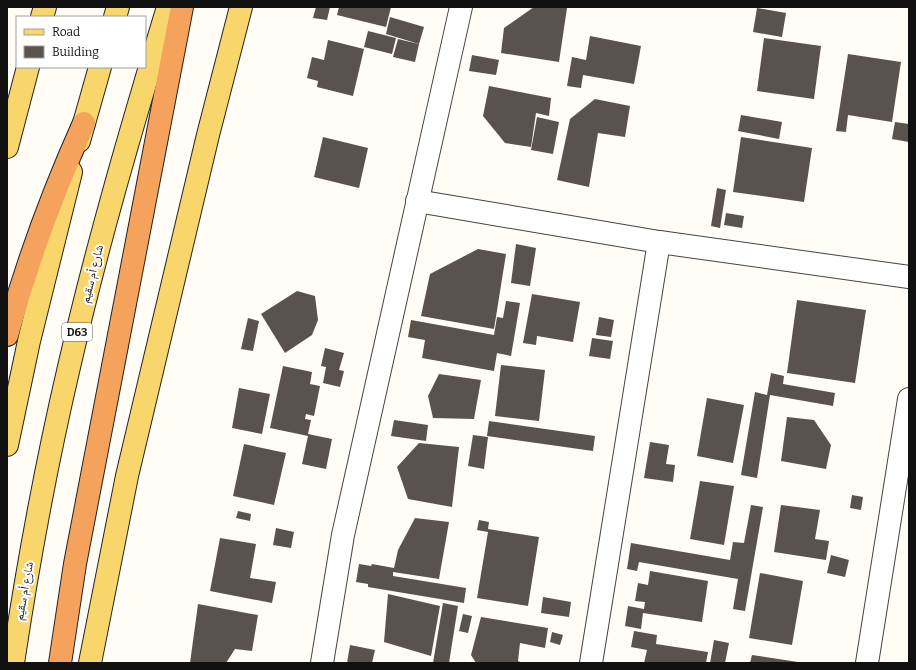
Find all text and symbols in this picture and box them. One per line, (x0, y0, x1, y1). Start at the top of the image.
legend (16, 16, 146, 68)
text: Road (52, 25, 80, 39)
text: Building (52, 45, 99, 59)
street label: شارع أم سقيم (78, 243, 107, 305)
road number: D63 (62, 323, 92, 341)
street label: شارع أم سقيم (12, 560, 37, 622)

